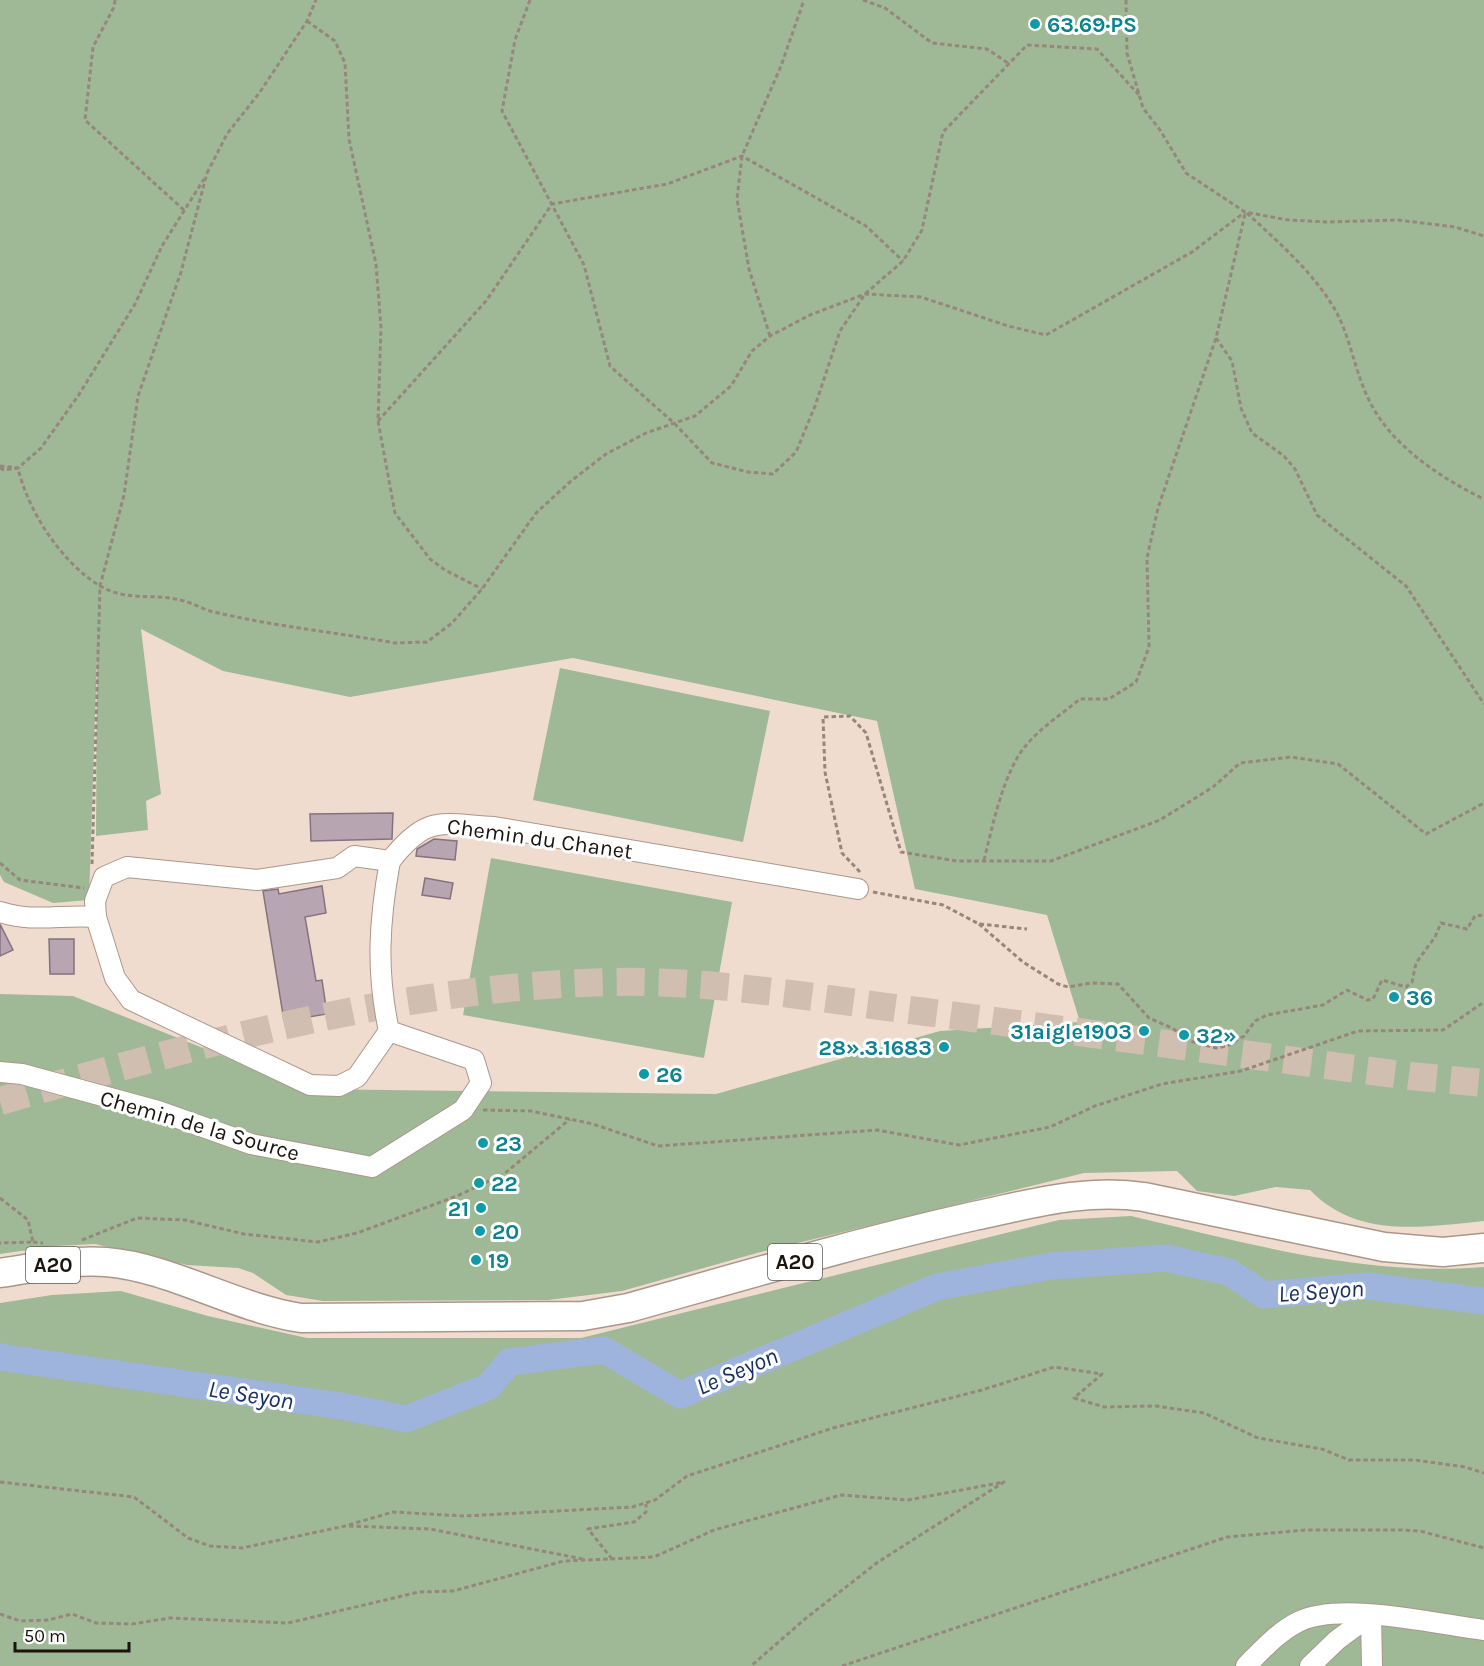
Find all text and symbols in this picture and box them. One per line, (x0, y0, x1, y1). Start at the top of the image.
place label: 63.69·PS (1047, 12, 1137, 38)
marker: 63.69·PS (1028, 17, 1042, 31)
street label: Chemin du Chanet (445, 813, 634, 865)
place label: 36 (1406, 985, 1433, 1011)
marker: 36 (1387, 990, 1401, 1004)
place label: 31aigle1903 (1010, 1019, 1132, 1045)
place label: 32» (1196, 1023, 1237, 1049)
marker: 31aigle1903 (1137, 1024, 1151, 1038)
marker: 32» (1177, 1028, 1191, 1042)
place label: 28».3.1683 (819, 1035, 932, 1061)
marker: 28».3.1683 (937, 1040, 951, 1054)
place label: 26 (656, 1062, 683, 1088)
marker: 26 (637, 1067, 651, 1081)
street label: Chemin de la Source (97, 1085, 302, 1167)
place label: 23 (495, 1131, 522, 1157)
marker: 23 (476, 1136, 490, 1150)
place label: 22 (491, 1171, 518, 1197)
marker: 22 (472, 1176, 486, 1190)
place label: 21 (448, 1196, 469, 1222)
marker: 21 (474, 1201, 488, 1215)
place label: 20 (492, 1219, 519, 1245)
marker: 20 (473, 1224, 487, 1238)
road number: A20 (768, 1244, 822, 1280)
road number: A20 (26, 1247, 80, 1283)
place label: 19 (488, 1248, 509, 1274)
marker: 19 (469, 1253, 483, 1267)
water label: Le Seyon (1277, 1274, 1365, 1308)
water label: Le Seyon (692, 1341, 782, 1401)
water label: Le Seyon (206, 1374, 296, 1416)
scale bar (15, 1615, 129, 1653)
text: 50 m (24, 1625, 66, 1647)

